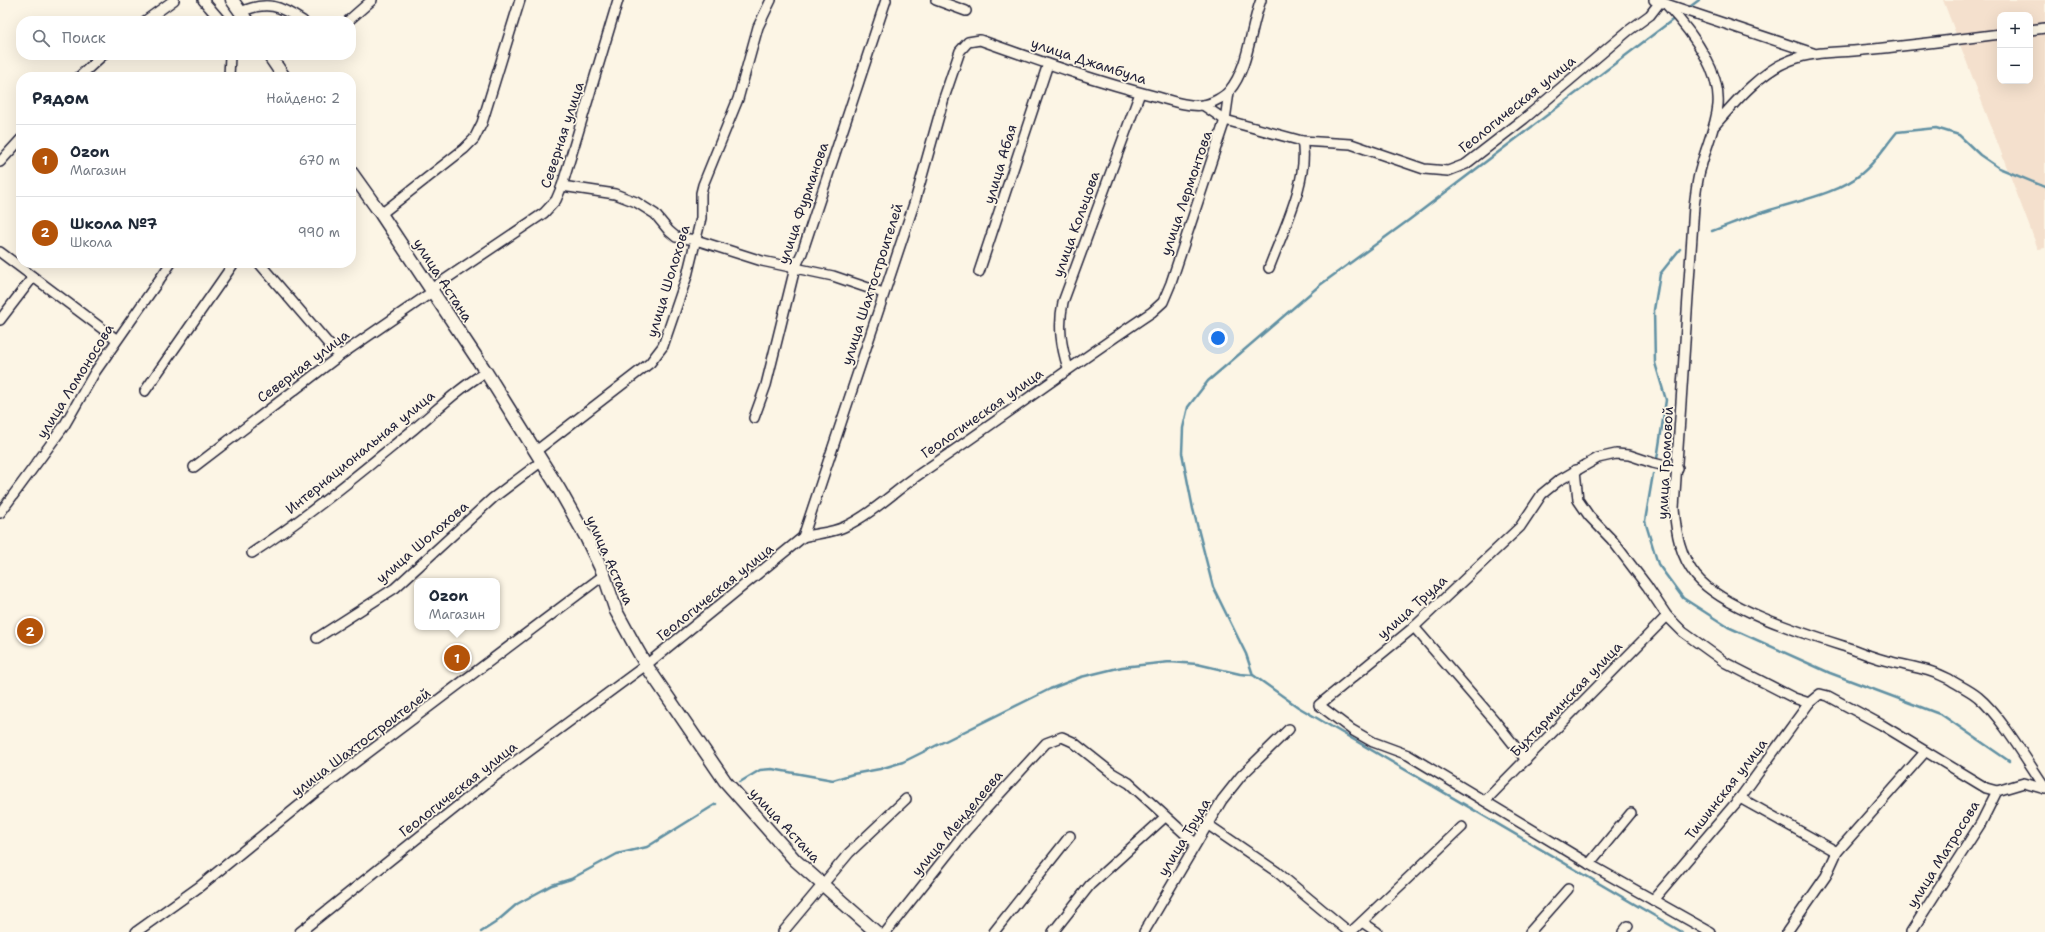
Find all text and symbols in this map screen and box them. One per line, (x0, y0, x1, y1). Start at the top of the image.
map controls (1997, 12, 2033, 84)
button: + (1997, 12, 2033, 48)
search box (16, 16, 356, 60)
icon: search (30, 27, 52, 49)
text: Поиск (62, 28, 106, 48)
street label: улица Джамбула (1029, 34, 1149, 88)
button: − (1997, 48, 2033, 84)
street label: Геологическая улица (1455, 51, 1579, 157)
street label: Северная улица (536, 79, 588, 191)
text: Рядом (32, 87, 89, 109)
text: Найдено: 2 (266, 90, 340, 107)
street label: улица Абая (979, 122, 1021, 206)
street label: улица Лермонтова (1156, 128, 1216, 258)
street label: улица Фурманова (774, 139, 832, 266)
text: Ozon (70, 142, 110, 162)
text: 1 (42, 152, 48, 169)
text: 670 m (299, 152, 340, 169)
text: Магазин (70, 162, 126, 179)
street label: улица Кольцова (1048, 168, 1104, 280)
street label: улица Шахтостроителей (837, 201, 907, 367)
text: Школа №7 (70, 214, 157, 234)
street label: улица Шолохова (642, 222, 694, 339)
text: 2 (40, 224, 50, 241)
text: 990 m (298, 224, 340, 241)
text: Школа (70, 234, 112, 251)
street label: улица Астана (409, 235, 477, 325)
street label: улица Ломоносова (32, 320, 118, 442)
street label: Северная улица (253, 325, 353, 407)
your location (1208, 328, 1228, 348)
street label: Геологическая улица (917, 364, 1047, 462)
street label: Интернациональная улица (282, 386, 438, 518)
street label: улица Громовой (1653, 406, 1677, 520)
street label: улица Шолохова (372, 497, 472, 587)
street label: улица Астана (582, 512, 638, 608)
street label: Геологическая улица (653, 539, 777, 645)
street label: улица Труда (1373, 571, 1451, 643)
popup (414, 578, 500, 630)
text: Ozon (429, 586, 468, 606)
text: Магазин (429, 606, 485, 623)
pin: 2 (17, 616, 43, 646)
street label: Бухтарминская улица (1506, 637, 1626, 760)
pin: 1 (444, 643, 470, 673)
street label: улица Шахтостроителей (288, 684, 434, 800)
street label: Тишинская улица (1681, 735, 1771, 843)
street label: Геологическая улица (395, 737, 521, 841)
street label: улица Менделеева (907, 766, 1007, 880)
street label: улица Астана (746, 784, 825, 866)
street label: улица Труда (1154, 795, 1214, 879)
street label: улица Матросова (1903, 797, 1984, 911)

